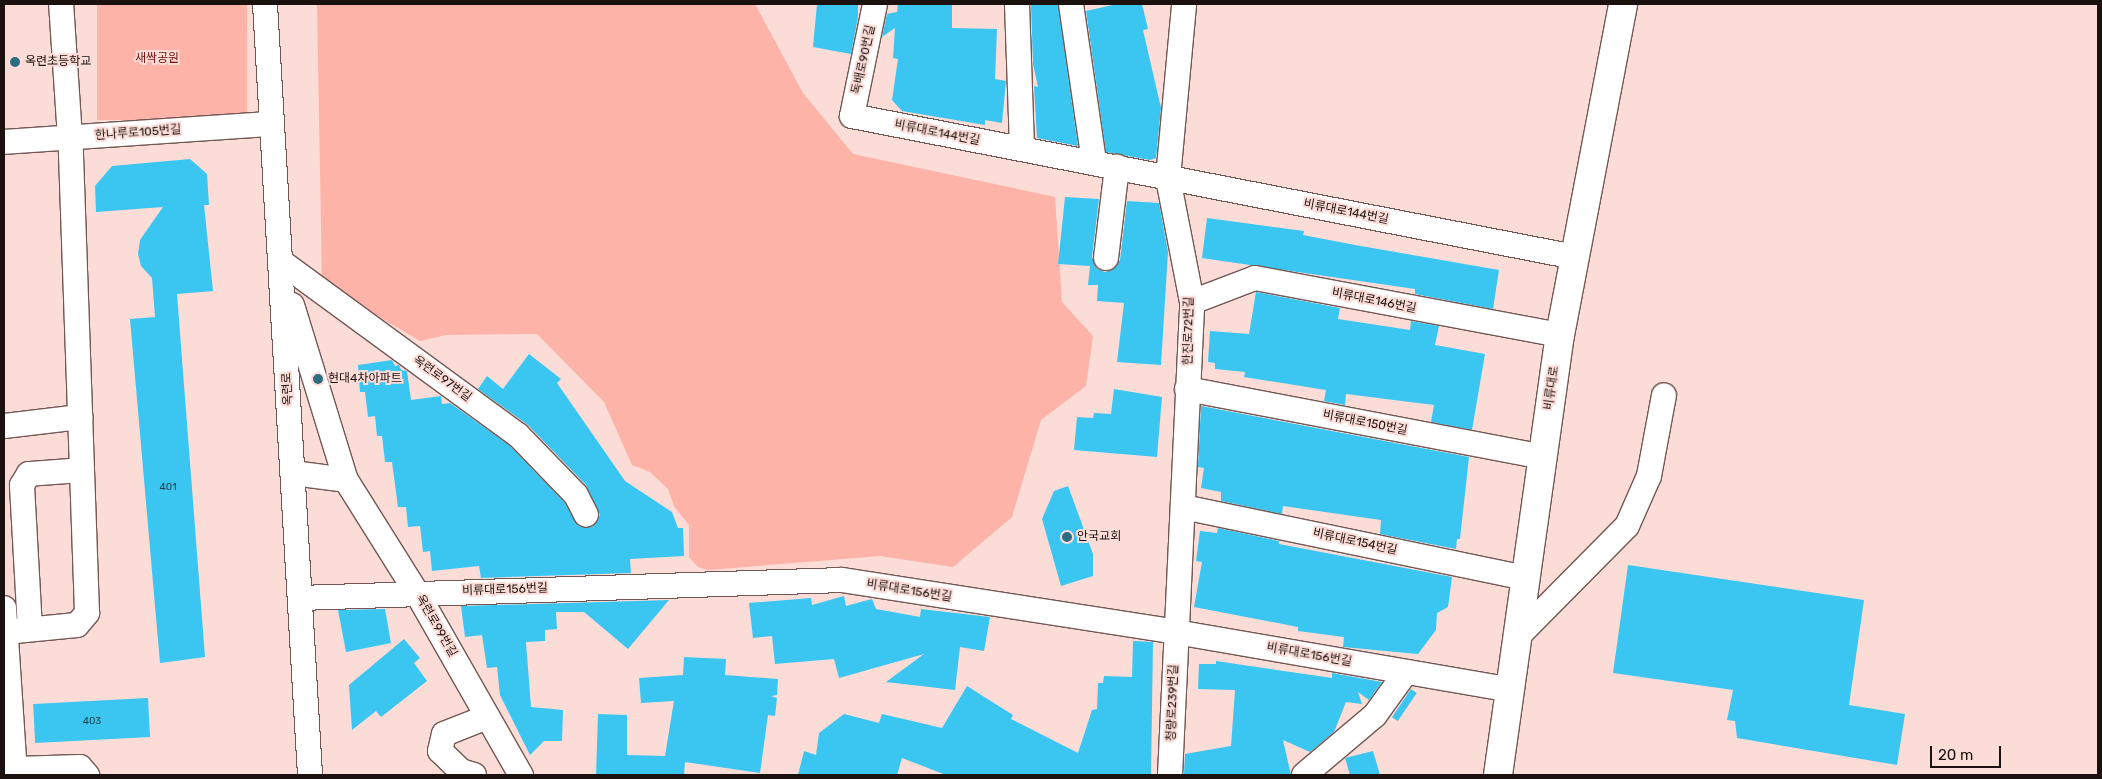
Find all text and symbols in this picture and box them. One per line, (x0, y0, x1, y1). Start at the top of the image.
street label: 독배로90번길 (850, 24, 878, 96)
park label: 새싹공원 (135, 52, 179, 66)
place label: 옥련초등학교 (25, 55, 91, 69)
marker: 옥련초등학교 (9, 56, 21, 68)
street label: 비류대로144번길 (893, 118, 981, 148)
street label: 한나루로105번길 (95, 123, 181, 143)
street label: 비류대로144번길 (1302, 197, 1390, 227)
street label: 비류대로146번길 (1330, 286, 1418, 316)
street label: 한진로72번길 (1181, 297, 1197, 365)
street label: 옥련로97번길 (410, 353, 474, 405)
street label: 비류대로 (1542, 365, 1562, 411)
street label: 옥련로 (280, 372, 296, 406)
place label: 현대4차아파트 (328, 372, 402, 386)
marker: 현대4차아파트 (312, 373, 324, 385)
street label: 비류대로150번길 (1321, 408, 1409, 438)
house number: 401 (160, 482, 176, 494)
street label: 비류대로154번길 (1311, 526, 1399, 558)
place label: 안국교회 (1077, 530, 1121, 544)
marker: 안국교회 (1061, 531, 1073, 543)
street label: 비류대로156번길 (866, 577, 952, 605)
street label: 비류대로156번길 (462, 581, 548, 599)
street label: 옥련로99번길 (412, 592, 460, 660)
street label: 비류대로156번길 (1266, 640, 1352, 670)
street label: 청량로239번길 (1164, 664, 1182, 742)
house number: 403 (83, 716, 101, 728)
scale bar (1932, 736, 2003, 768)
text: 20 m (1938, 746, 1973, 764)

